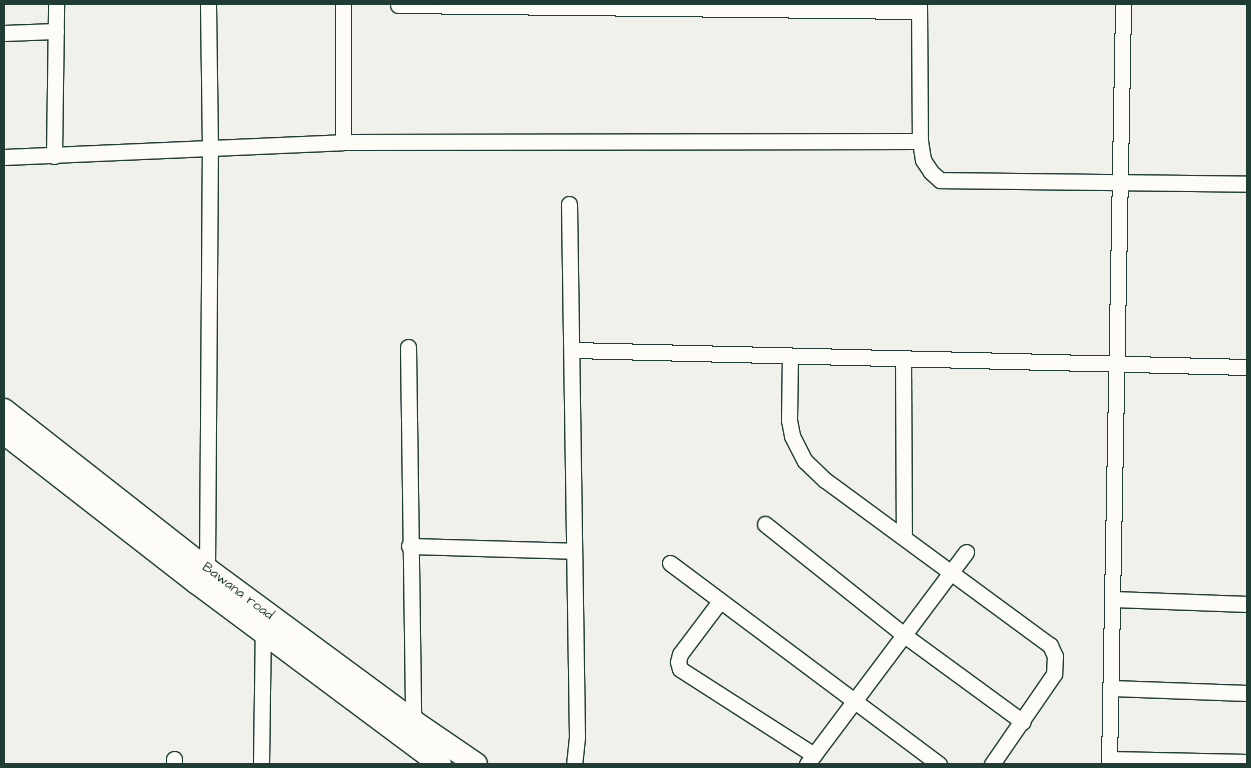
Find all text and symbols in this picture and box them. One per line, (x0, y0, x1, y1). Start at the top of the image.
street label: Bawana road (199, 559, 277, 623)

